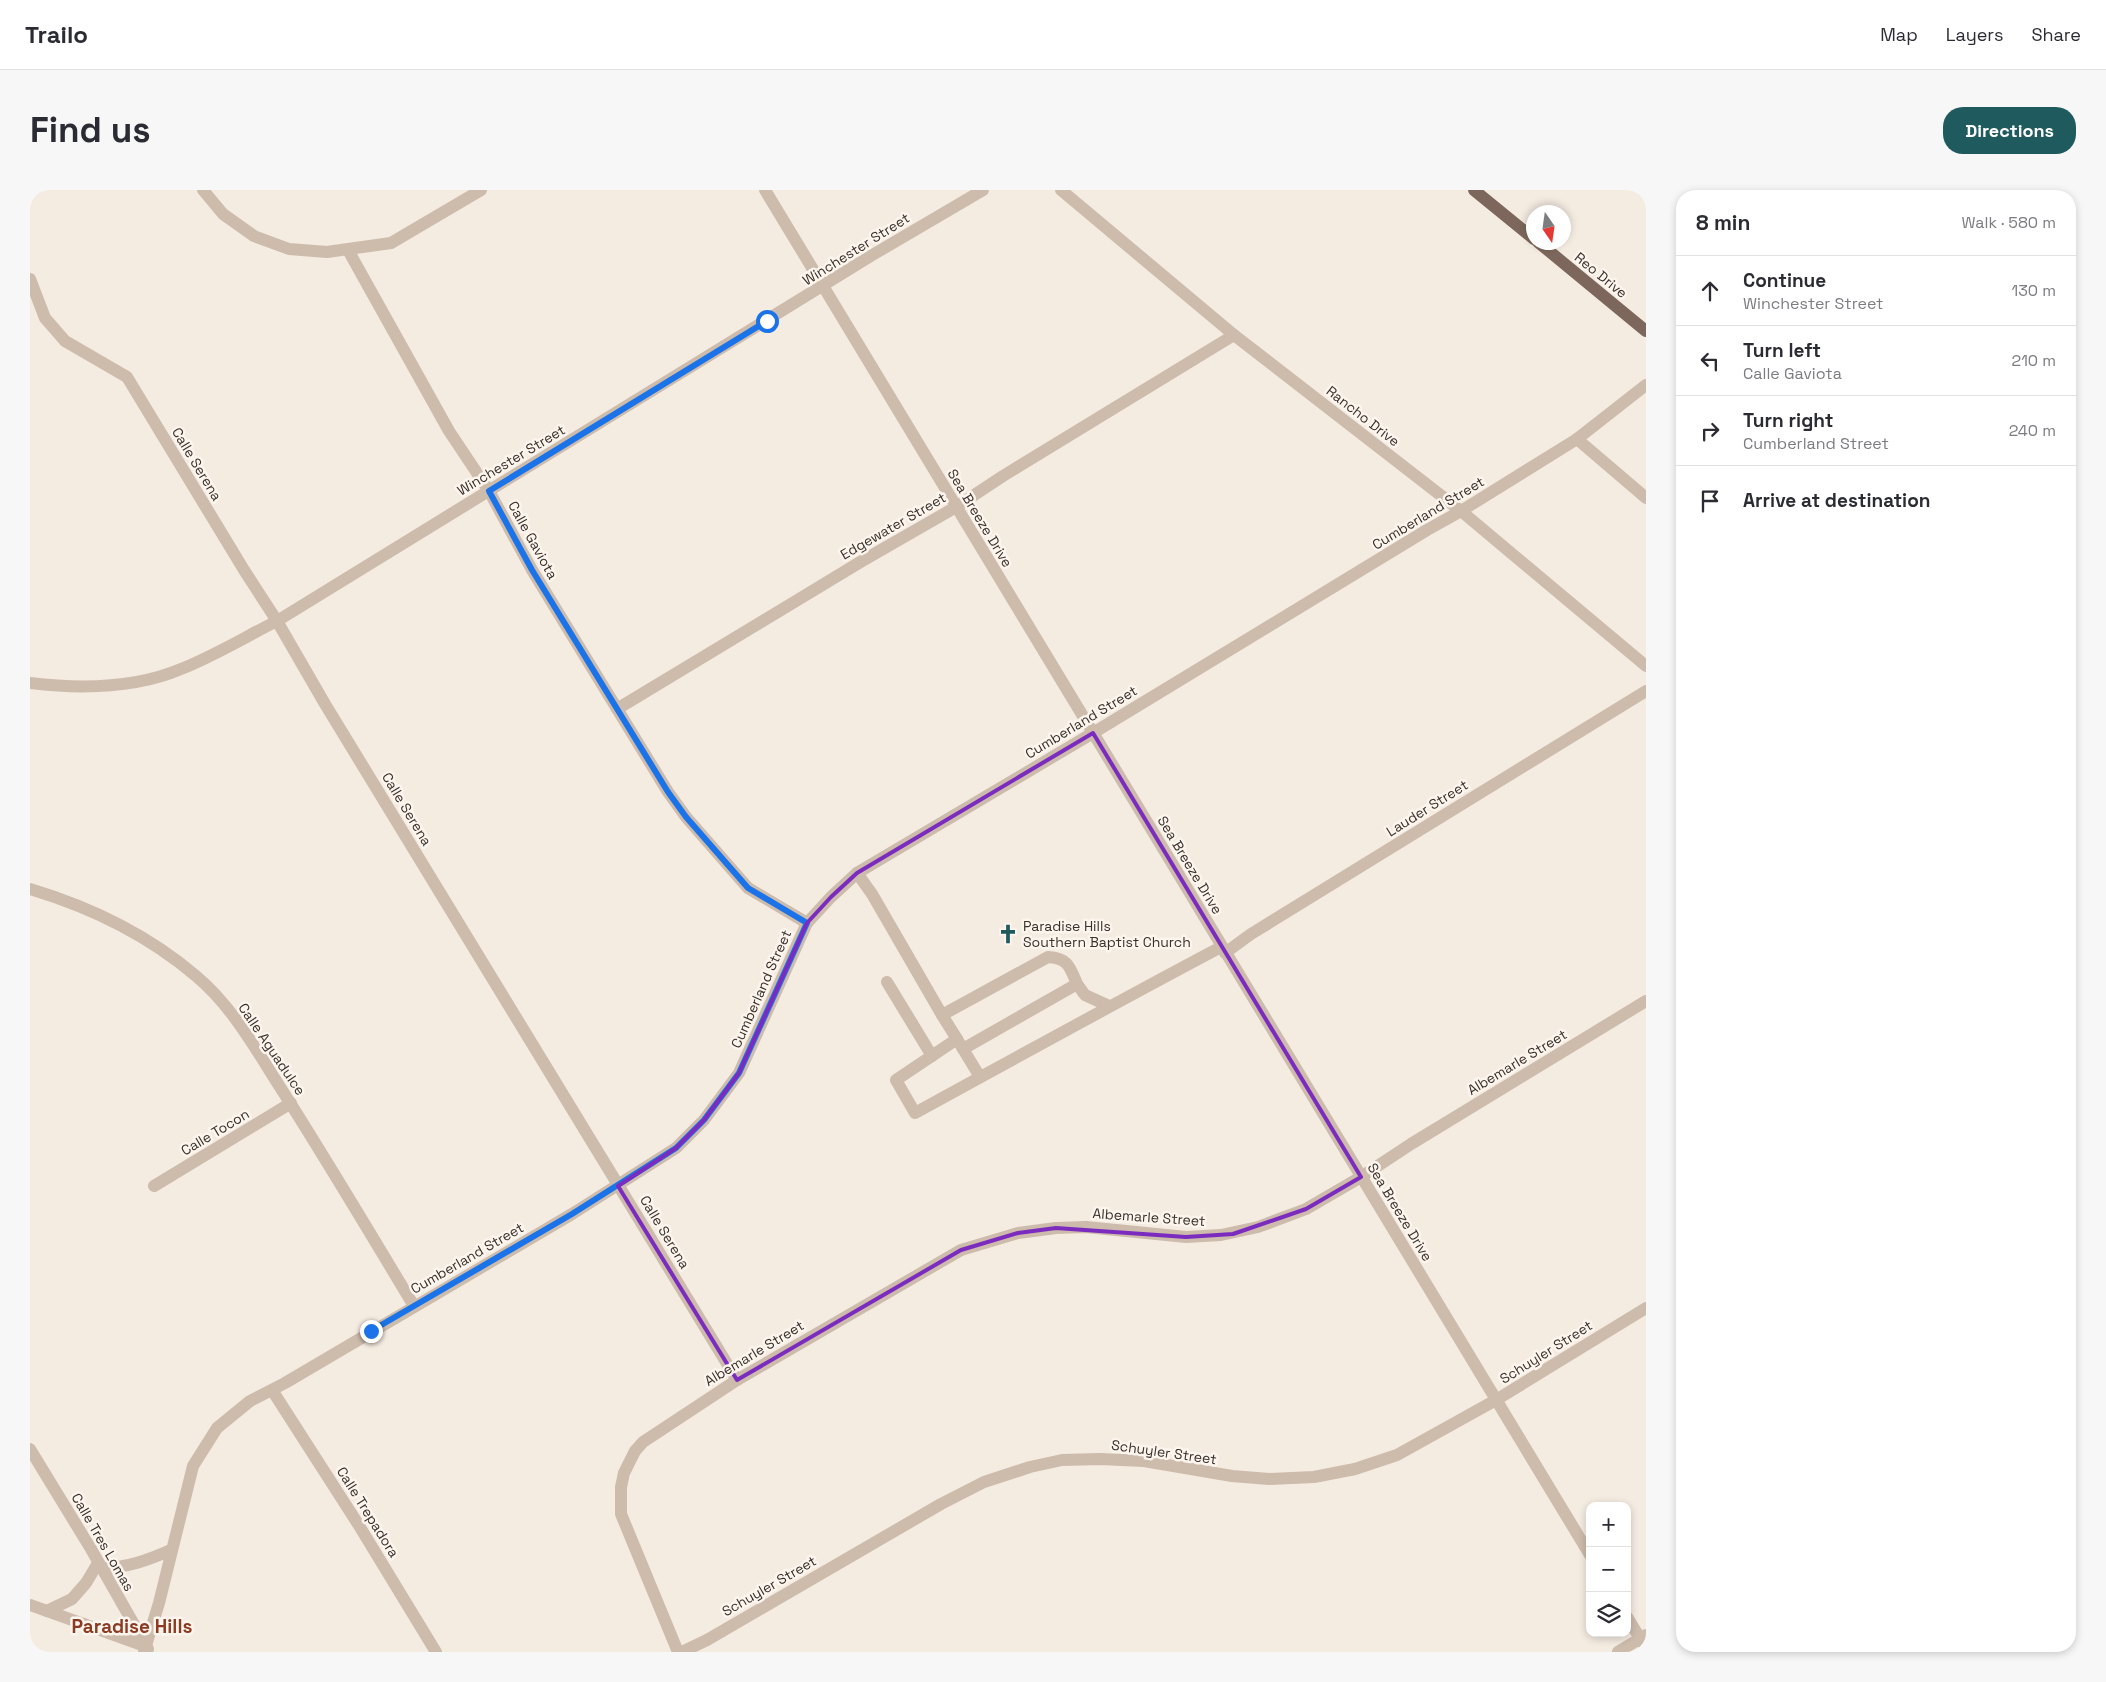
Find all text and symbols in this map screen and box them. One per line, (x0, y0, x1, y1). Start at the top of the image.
text: Trailo (25, 19, 88, 50)
text: Map (1880, 23, 1918, 46)
text: Layers (1946, 23, 2003, 46)
text: Share (2031, 23, 2081, 46)
button: Directions (1943, 107, 2076, 154)
text: Find us (30, 108, 151, 152)
north arrow (1526, 205, 1571, 250)
street label: Winchester Street (799, 209, 913, 289)
text: 8 min (1696, 209, 1750, 236)
text: Walk · 580 m (1962, 212, 2056, 233)
street label: Reo Drive (1571, 248, 1631, 302)
text: Continue (1743, 268, 1826, 293)
icon: ahead (1696, 277, 1724, 305)
text: 130 m (2012, 280, 2056, 301)
text: Winchester Street (1743, 293, 1883, 314)
route start (756, 310, 779, 333)
text: Turn left (1743, 338, 1821, 363)
icon: left (1696, 347, 1724, 375)
text: 210 m (2012, 350, 2056, 371)
text: Calle Gaviota (1743, 363, 1842, 384)
street label: Rancho Drive (1323, 382, 1403, 450)
text: Turn right (1743, 408, 1833, 433)
icon: right (1696, 417, 1724, 445)
text: 240 m (2009, 420, 2056, 441)
street label: Winchester Street (454, 421, 568, 499)
street label: Calle Serena (168, 424, 226, 504)
text: Cumberland Street (1743, 433, 1889, 454)
street label: Sea Breeze Drive (944, 466, 1016, 570)
street label: Cumberland Street (1369, 472, 1487, 554)
icon: arrive (1696, 487, 1724, 515)
street label: Edgewater Street (837, 488, 949, 564)
text: Arrive at destination (1743, 488, 1931, 513)
street label: Calle Gaviota (504, 498, 562, 582)
street label: Cumberland Street (1022, 681, 1140, 763)
street label: Calle Serena (378, 769, 436, 849)
street label: Lauder Street (1383, 776, 1471, 840)
street label: Sea Breeze Drive (1154, 813, 1226, 917)
place label: Paradise Hills Southern Baptist Church (1023, 917, 1191, 951)
church icon: Paradise Hills Southern Baptist Church (997, 923, 1019, 945)
street label: Cumberland Street (727, 927, 795, 1051)
street label: Calle Aguadulce (234, 999, 310, 1099)
street label: Albemarle Street (1464, 1025, 1570, 1099)
street label: Calle Tocon (178, 1105, 252, 1159)
street label: Sea Breeze Drive (1364, 1160, 1436, 1264)
street label: Calle Serena (636, 1192, 694, 1272)
street label: Albemarle Street (1092, 1204, 1206, 1230)
street label: Cumberland Street (407, 1218, 527, 1298)
street label: Albemarle Street (701, 1316, 807, 1390)
street label: Schuyler Street (1496, 1316, 1596, 1388)
route end (360, 1320, 383, 1343)
street label: Schuyler Street (1110, 1436, 1218, 1468)
street label: Calle Trepadora (333, 1463, 403, 1561)
street label: Calle Tres Lomas (68, 1490, 138, 1594)
map controls (1586, 1502, 1631, 1637)
button: + (1586, 1502, 1631, 1547)
button: − (1586, 1547, 1631, 1592)
street label: Schuyler Street (719, 1552, 819, 1620)
button: layers (1586, 1592, 1631, 1637)
district label: Paradise Hills (72, 1614, 192, 1639)

